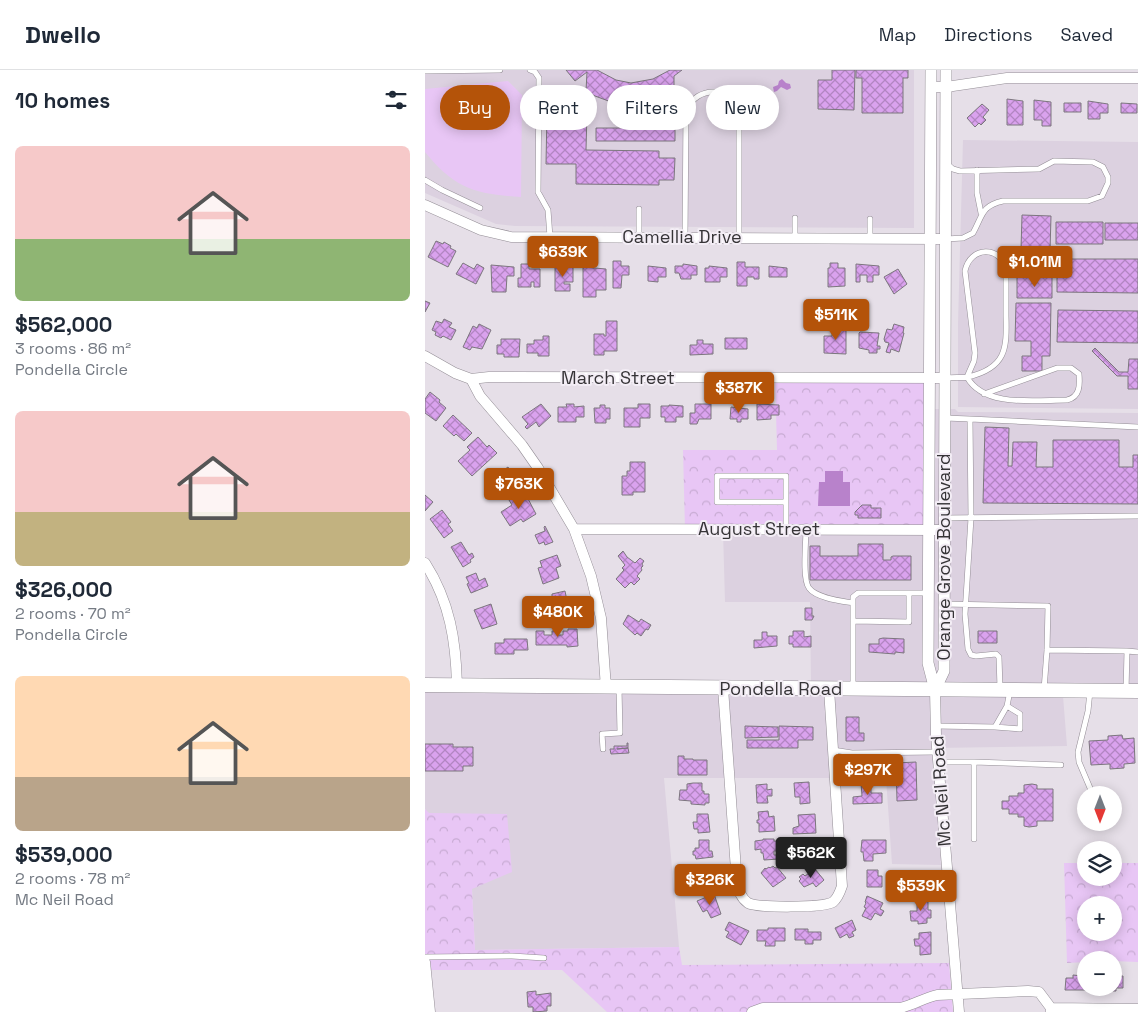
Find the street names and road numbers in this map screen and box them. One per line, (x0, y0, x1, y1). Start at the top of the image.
street label: Camellia Drive (622, 225, 742, 248)
street label: March Street (561, 366, 675, 389)
street label: Orange Grove Boulevard (932, 453, 955, 661)
street label: August Street (698, 517, 820, 540)
street label: Pondella Road (720, 677, 842, 700)
street label: Mc Neil Road (925, 735, 956, 847)

